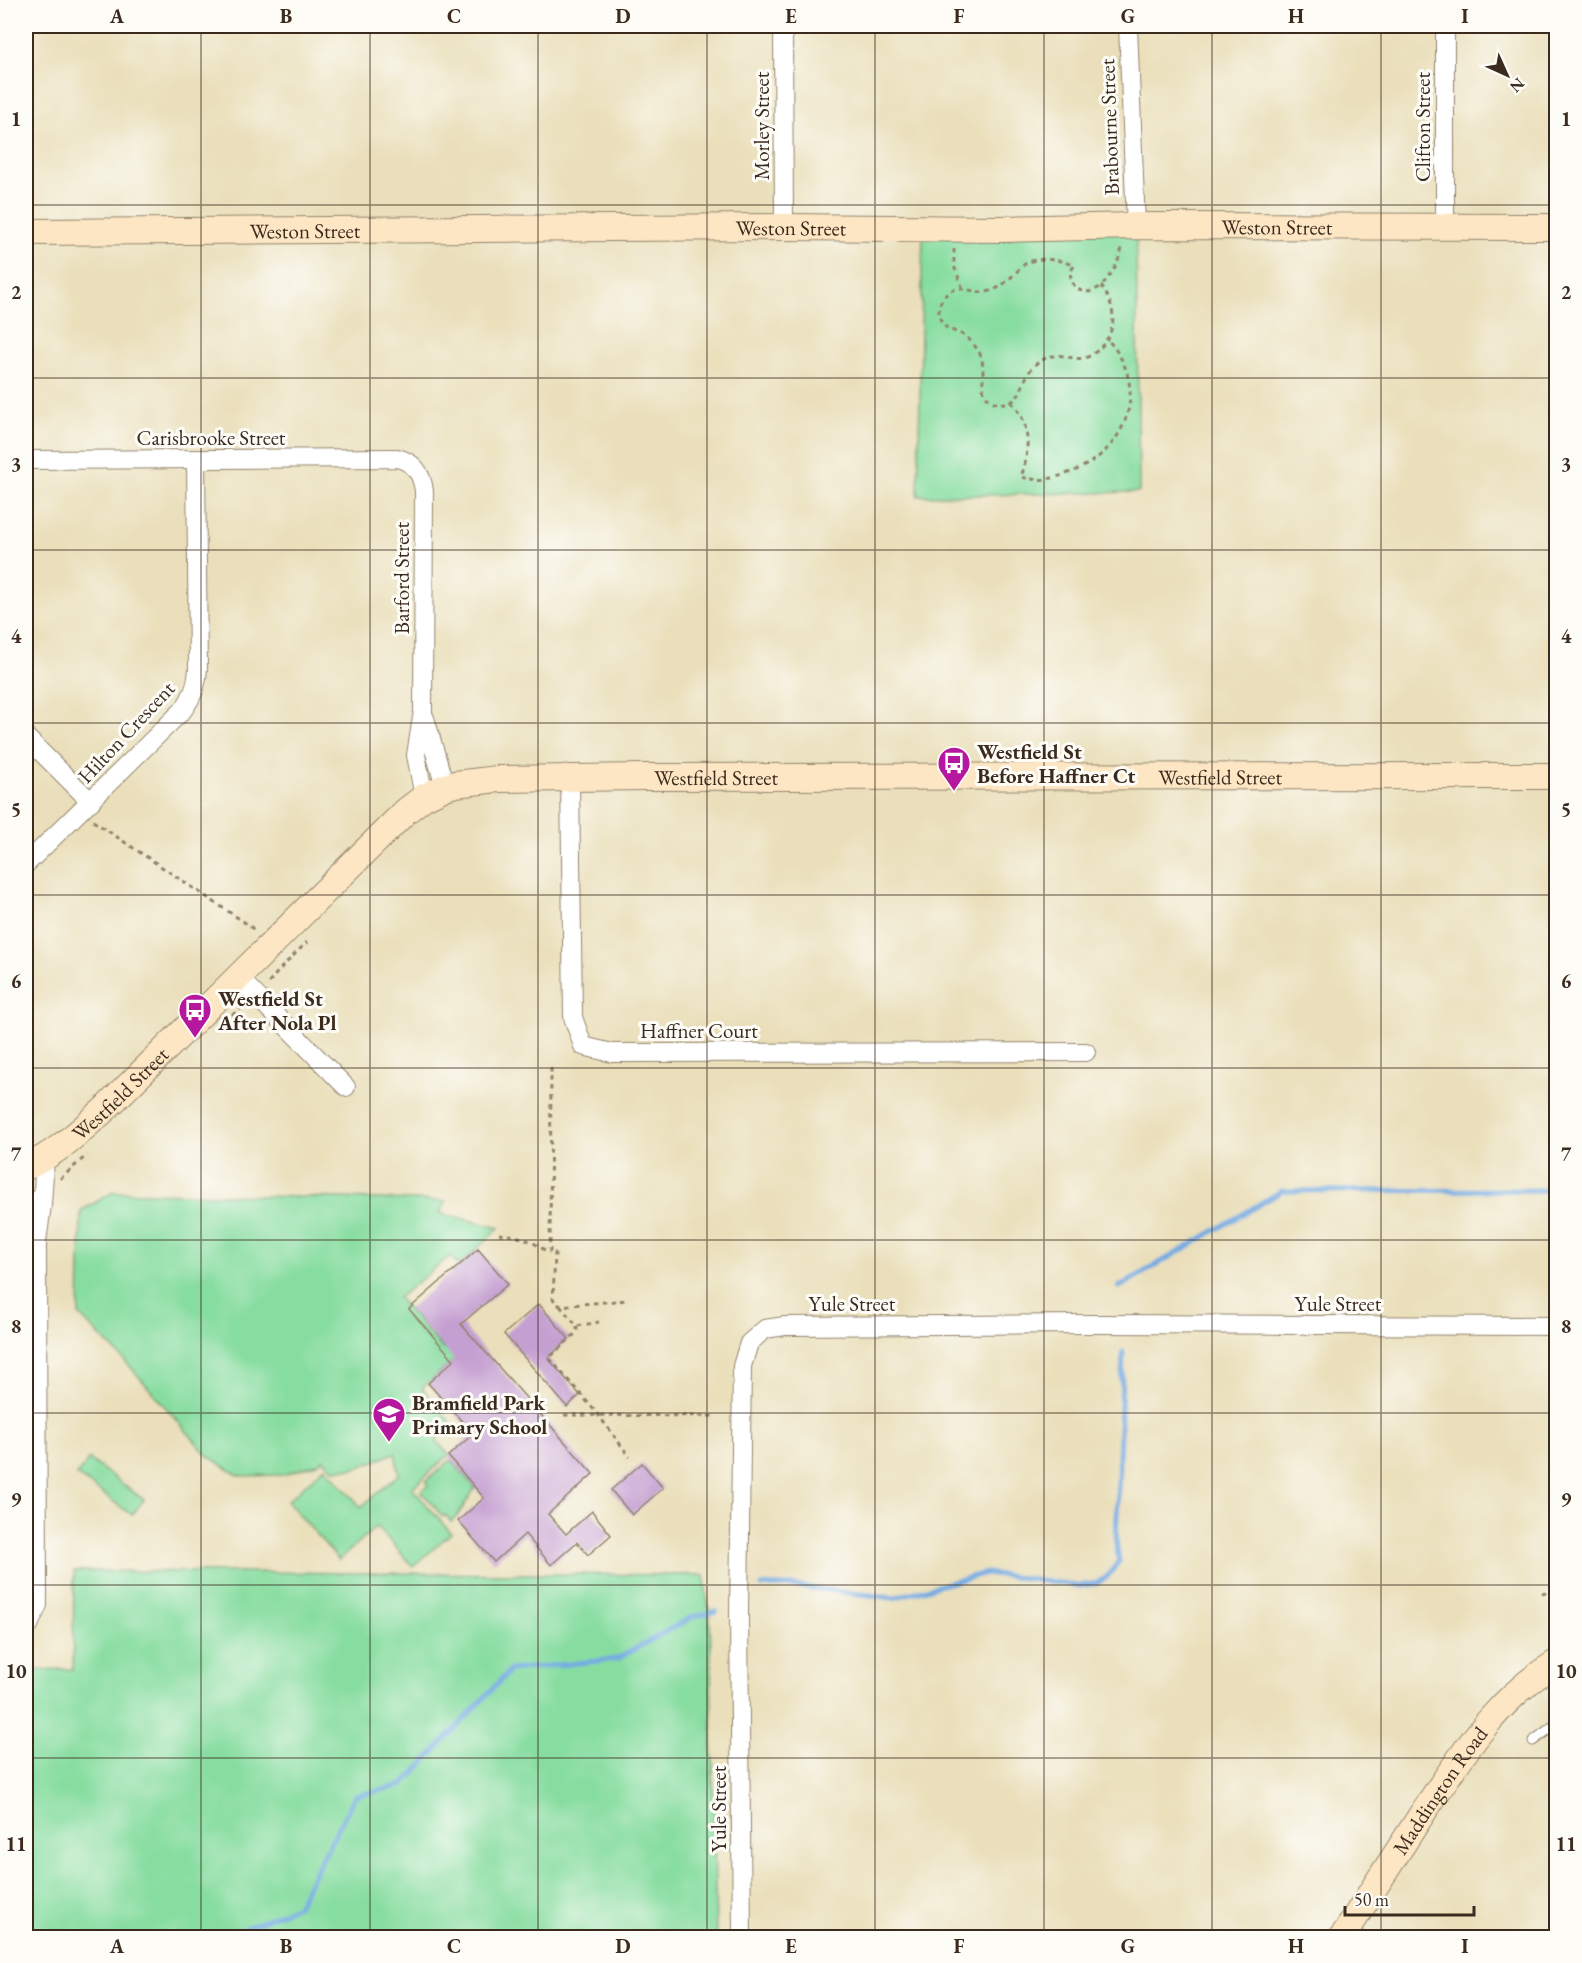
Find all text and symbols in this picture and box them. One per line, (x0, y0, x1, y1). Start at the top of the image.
text: A (109, 3, 125, 29)
text: B (280, 3, 292, 29)
text: C (447, 3, 461, 29)
text: D (615, 3, 631, 29)
text: E (785, 3, 797, 29)
text: F (954, 3, 965, 29)
text: G (1121, 3, 1135, 29)
text: H (1288, 3, 1304, 29)
text: I (1461, 3, 1469, 29)
north arrow (1477, 45, 1537, 105)
street label: Brabourne Street (1093, 58, 1125, 196)
street label: Morley Street (748, 71, 775, 180)
street label: Clifton Street (1409, 72, 1436, 182)
text: N (1505, 73, 1529, 97)
text: 1 (11, 106, 21, 132)
text: 1 (1561, 106, 1571, 132)
street label: Weston Street (736, 213, 847, 241)
street label: Weston Street (1222, 213, 1333, 240)
street label: Weston Street (250, 216, 361, 244)
text: 2 (11, 279, 22, 305)
text: 2 (1561, 279, 1572, 305)
street label: Carisbrooke Street (137, 424, 286, 451)
text: 3 (11, 451, 21, 477)
text: 3 (1561, 451, 1571, 477)
street label: Barford Street (388, 521, 415, 634)
text: 4 (11, 623, 22, 649)
text: 4 (1561, 623, 1572, 649)
street label: Hilton Crescent (72, 675, 181, 789)
place label: Westfield St Before Haffner Ct (977, 738, 1135, 789)
bus stop icon: Westfield St Before Haffner Ct (936, 745, 972, 792)
street label: Westfield Street (654, 763, 779, 790)
street label: Westfield Street (1158, 763, 1283, 790)
text: 5 (11, 796, 21, 822)
text: 5 (1561, 796, 1571, 822)
text: 6 (11, 968, 22, 994)
text: 6 (1561, 968, 1572, 994)
place label: Westfield St After Nola Pl (217, 985, 337, 1036)
bus stop icon: Westfield St After Nola Pl (177, 992, 213, 1039)
street label: Haffner Court (640, 1017, 758, 1044)
street label: Westfield Street (66, 1040, 174, 1146)
text: 7 (11, 1141, 22, 1167)
text: 7 (1561, 1141, 1572, 1167)
street label: Yule Street (809, 1290, 896, 1317)
street label: Yule Street (1295, 1290, 1382, 1317)
text: 8 (11, 1313, 21, 1339)
text: 8 (1561, 1313, 1571, 1339)
place label: Bramfield Park Primary School (412, 1389, 547, 1440)
school or university icon: Bramfield Park Primary School (371, 1396, 407, 1443)
text: 9 (11, 1486, 22, 1512)
text: 9 (1561, 1486, 1572, 1512)
text: 10 (5, 1658, 27, 1684)
text: 10 (1555, 1658, 1577, 1684)
street label: Maddington Road (1386, 1720, 1493, 1860)
street label: Yule Street (705, 1765, 732, 1852)
text: 11 (5, 1831, 27, 1857)
text: 11 (1555, 1831, 1577, 1857)
scale bar (1345, 1879, 1474, 1917)
text: 50 m (1354, 1888, 1389, 1911)
text: A (109, 1933, 125, 1959)
text: B (280, 1933, 292, 1959)
text: C (447, 1933, 461, 1959)
text: D (615, 1933, 631, 1959)
text: E (785, 1933, 797, 1959)
text: F (954, 1933, 965, 1959)
text: G (1121, 1933, 1135, 1959)
text: H (1288, 1933, 1304, 1959)
text: I (1461, 1933, 1469, 1959)

